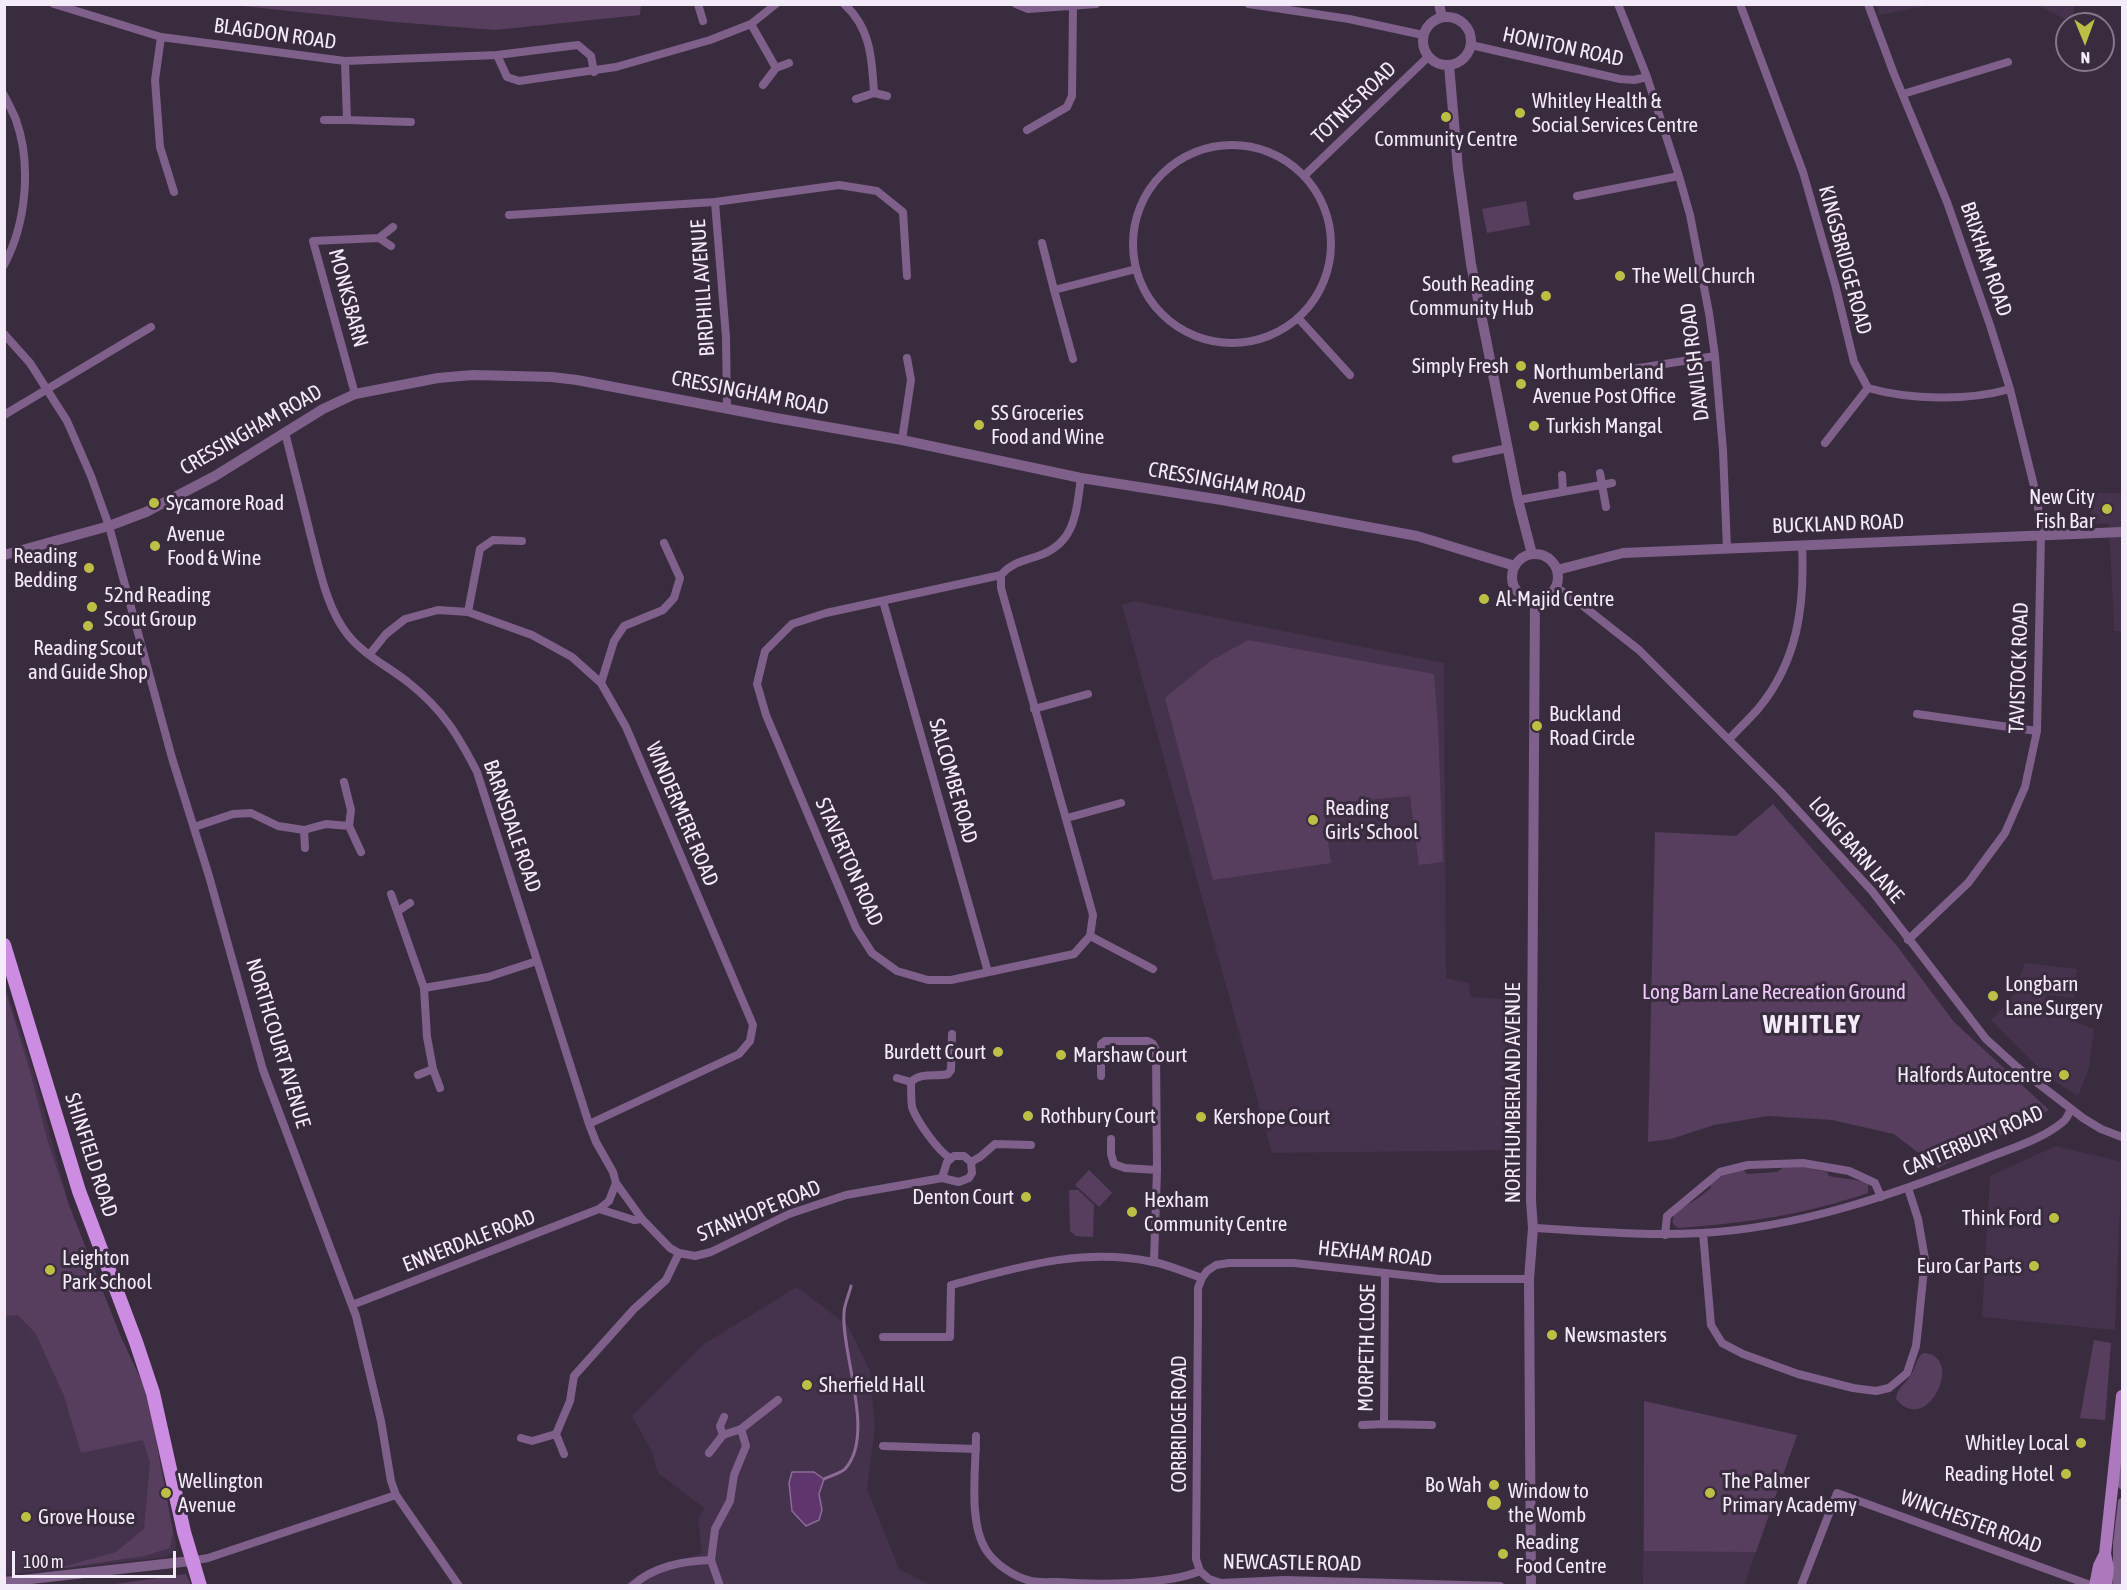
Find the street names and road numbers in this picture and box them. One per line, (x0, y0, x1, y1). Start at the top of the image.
street label: BLAGDON ROAD (212, 13, 338, 55)
street label: HONITON ROAD (1500, 22, 1626, 72)
street label: TOTNES ROAD (1307, 57, 1401, 149)
street label: KINGSBRIDGE ROAD (1813, 183, 1877, 337)
street label: BRIXHAM ROAD (1955, 198, 2017, 320)
street label: BIRDHILL AVENUE (686, 219, 720, 357)
street label: MONKSBARN (323, 246, 373, 350)
street label: DAWLISH ROAD (1675, 301, 1715, 423)
street label: CRESSINGHAM ROAD (669, 365, 831, 421)
street label: CRESSINGHAM ROAD (176, 379, 326, 481)
street label: CRESSINGHAM ROAD (1146, 457, 1308, 509)
street label: BUCKLAND ROAD (1772, 509, 1904, 539)
street label: TAVISTOCK ROAD (2004, 602, 2034, 734)
street label: SALCOMBE ROAD (923, 716, 983, 846)
street label: WINDERMERE ROAD (640, 738, 724, 890)
street label: BARNSDALE ROAD (478, 756, 546, 896)
street label: LONG BARN LANE (1803, 792, 1909, 908)
street label: STAVERTON ROAD (809, 794, 889, 930)
street label: NORTHCOURT AVENUE (240, 955, 316, 1131)
street label: NORTHUMBERLAND AVENUE (1500, 983, 1526, 1203)
street label: SHINFIELD ROAD (59, 1090, 123, 1220)
street label: CANTERBURY ROAD (1899, 1100, 2047, 1182)
street label: STANHOPE ROAD (694, 1175, 824, 1247)
street label: ENNERDALE ROAD (399, 1204, 539, 1278)
street label: HEXHAM ROAD (1317, 1235, 1433, 1273)
street label: MORPETH CLOSE (1353, 1284, 1381, 1412)
street label: CORBRIDGE ROAD (1166, 1356, 1192, 1492)
street label: WINCHESTER ROAD (1897, 1485, 2045, 1559)
street label: NEWCASTLE ROAD (1222, 1549, 1362, 1577)

